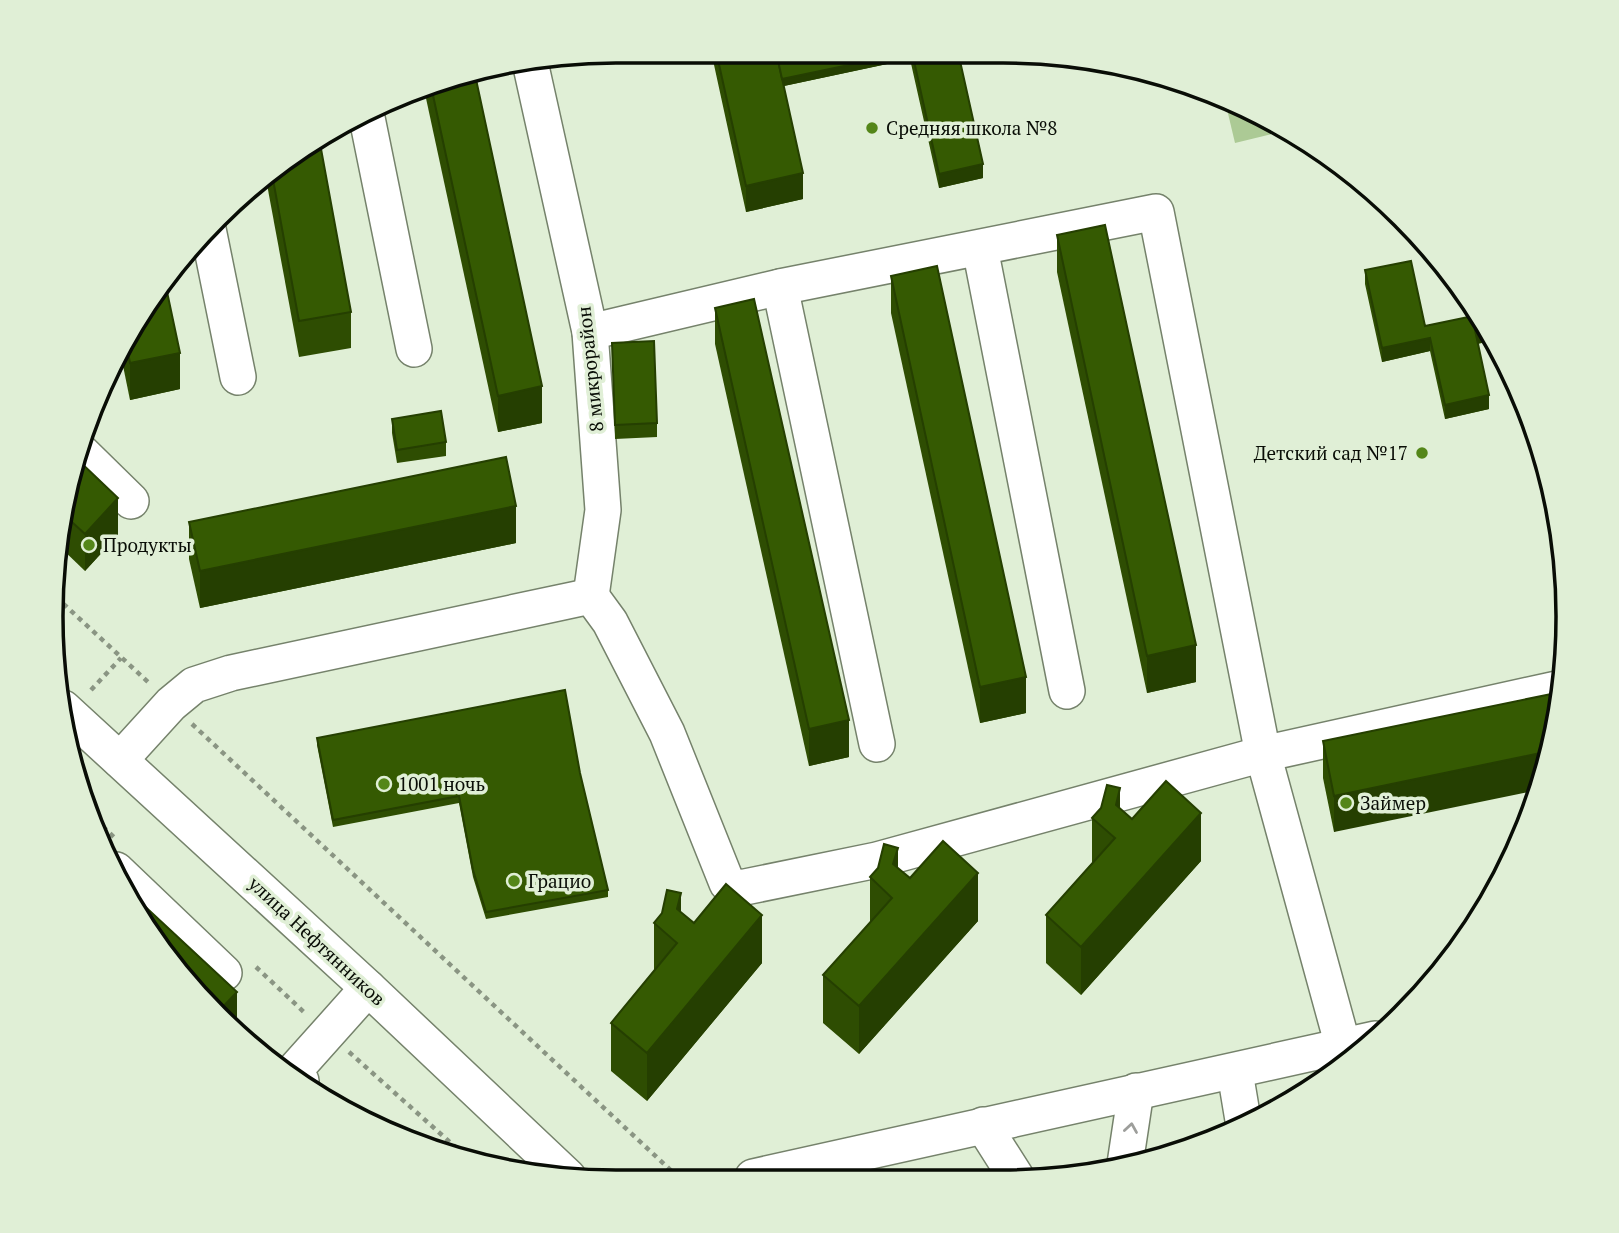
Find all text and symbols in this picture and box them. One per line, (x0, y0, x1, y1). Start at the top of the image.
place label: Средняя школа №8 (886, 115, 1057, 140)
marker: Средняя школа №8 (864, 120, 880, 136)
street label: 8 микрорайон (570, 305, 609, 433)
place label: Детский сад №17 (1254, 440, 1408, 465)
marker: Детский сад №17 (1414, 445, 1430, 461)
place label: Продукты (103, 532, 192, 557)
marker: Продукты (81, 537, 97, 553)
place label: 1001 ночь (398, 771, 485, 796)
marker: 1001 ночь (376, 776, 392, 792)
place label: Займер (1360, 790, 1426, 815)
marker: Займер (1338, 795, 1354, 811)
place label: Грацио (528, 868, 591, 893)
street label: улица Нефтянников (243, 870, 391, 1011)
marker: Грацио (506, 873, 522, 889)
one-way arrow (1123, 1122, 1138, 1134)

